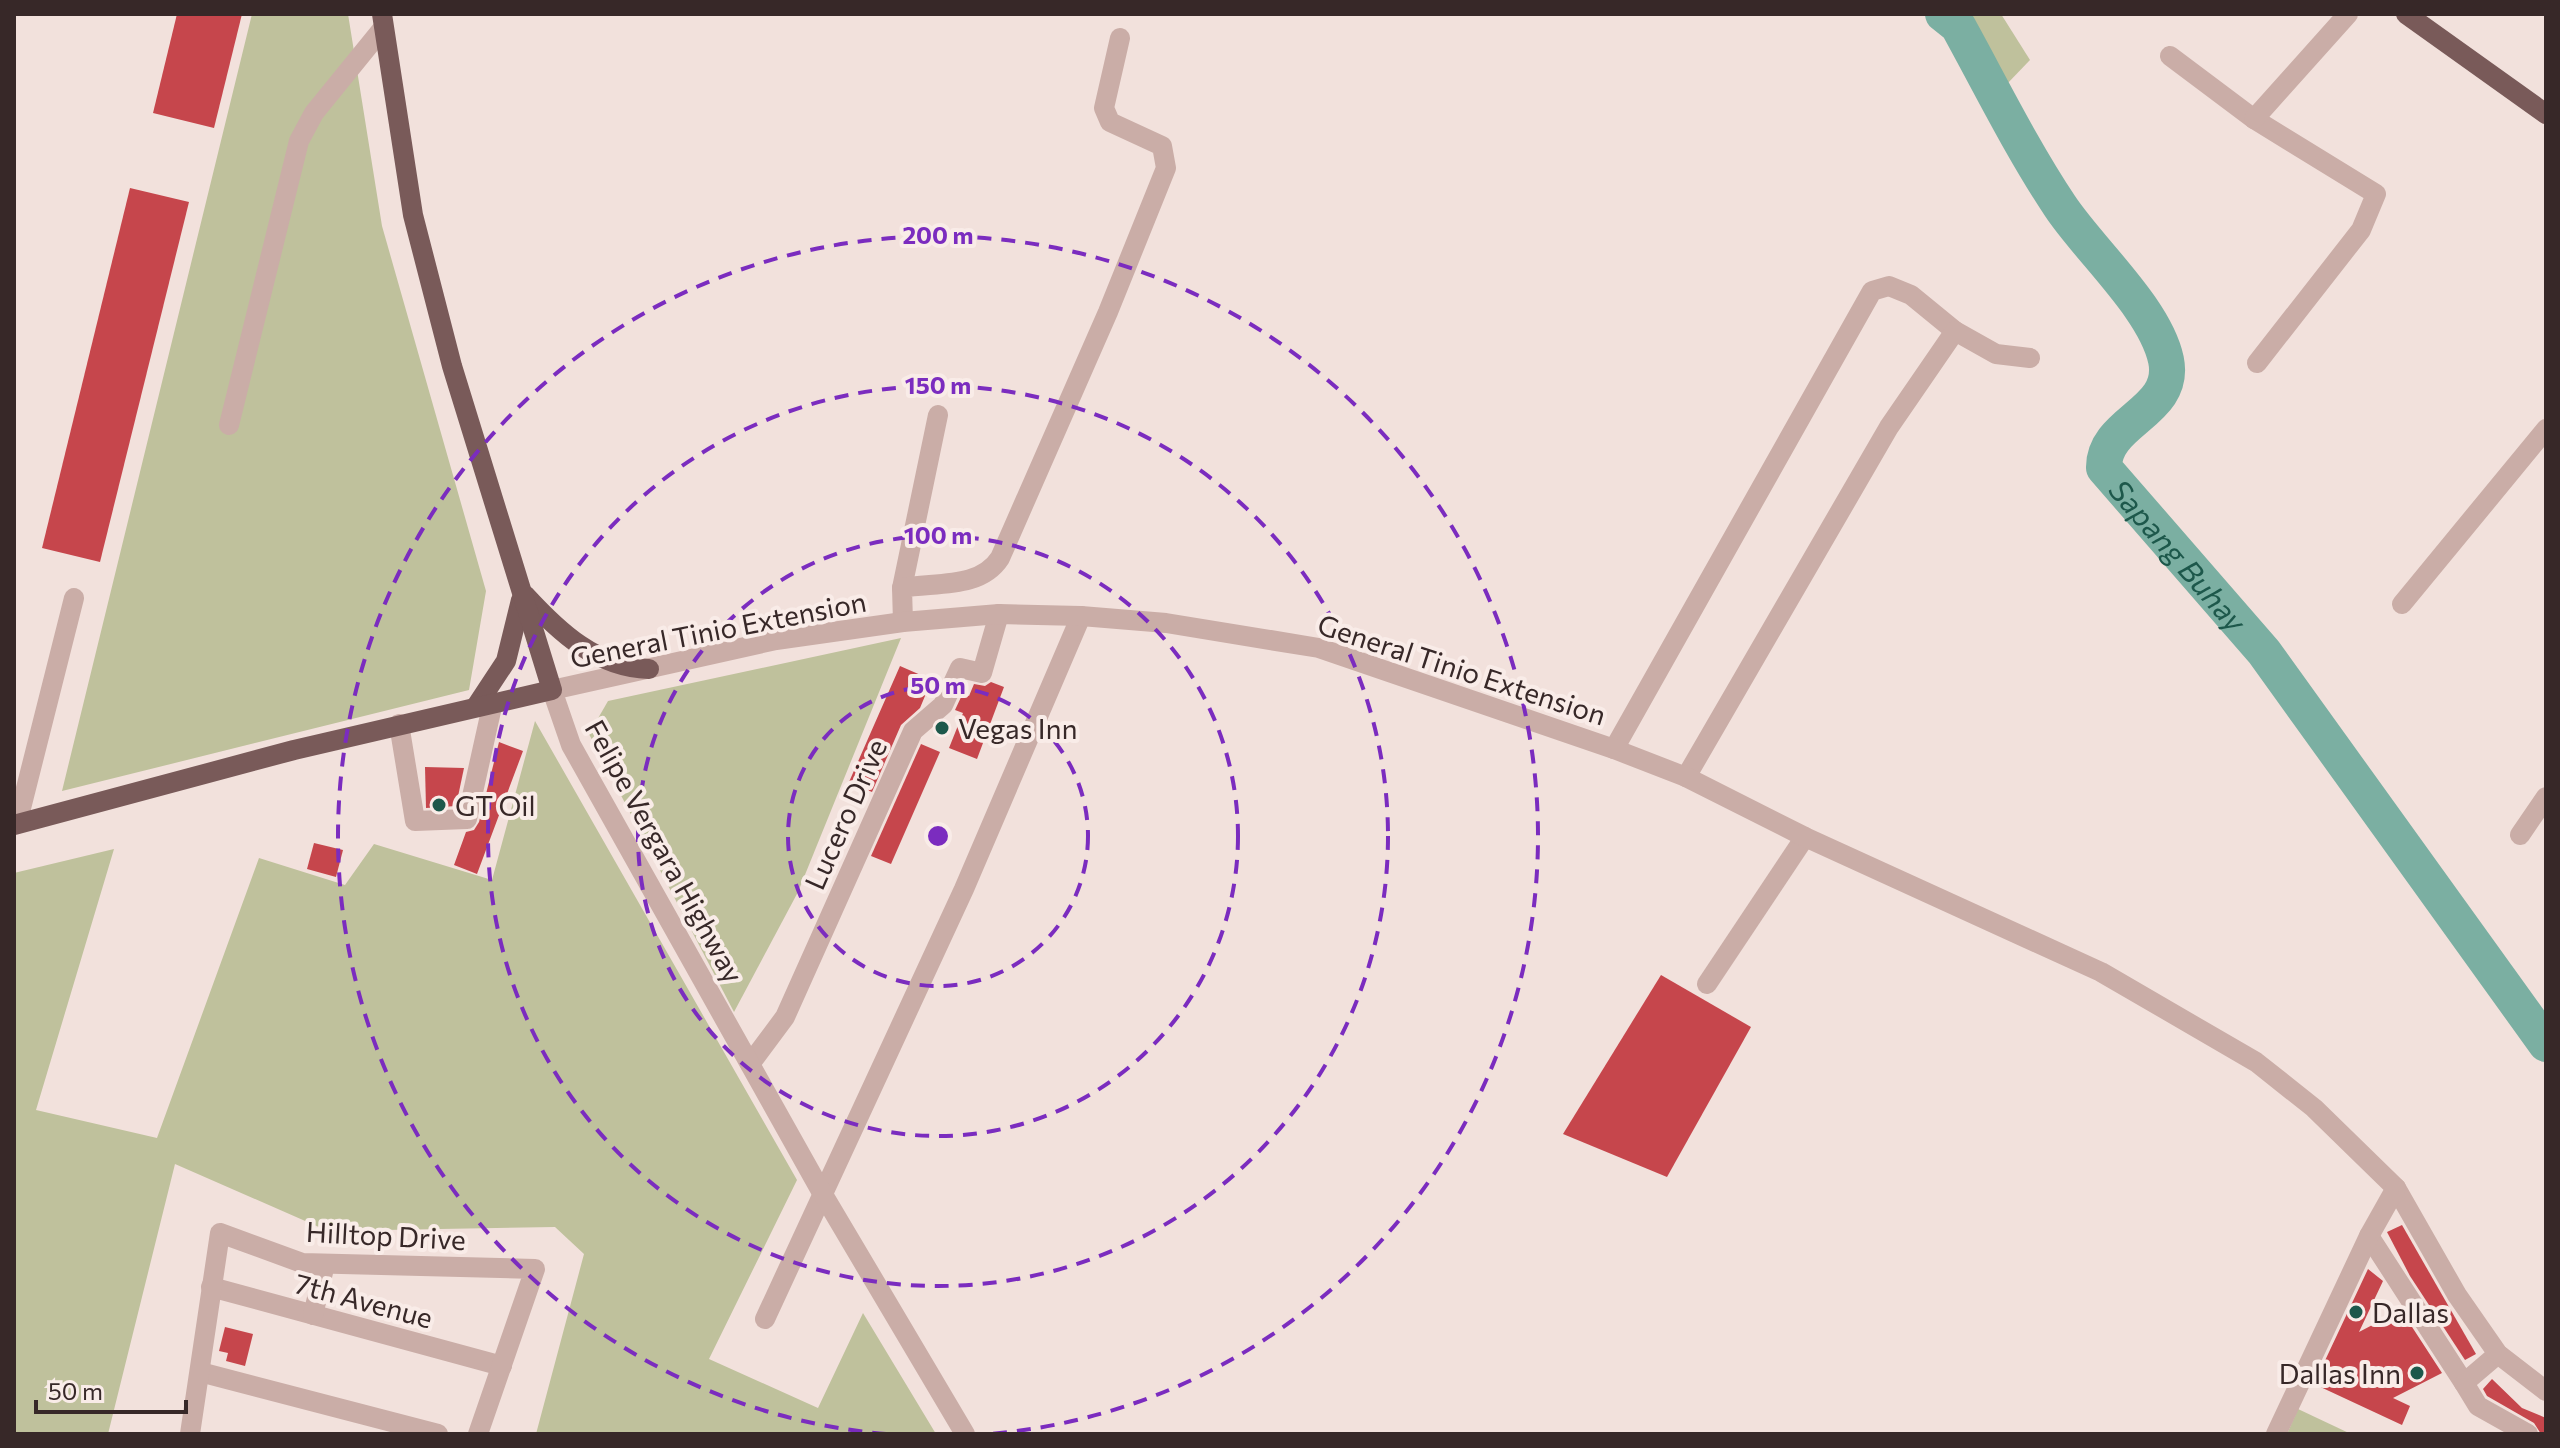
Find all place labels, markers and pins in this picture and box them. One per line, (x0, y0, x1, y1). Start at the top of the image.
place label: Vegas Inn (958, 711, 1078, 745)
marker: Vegas Inn (933, 719, 951, 737)
place label: GT Oil (455, 788, 536, 822)
marker: GT Oil (430, 796, 448, 814)
centre of rings (924, 822, 952, 850)
place label: Dallas (2372, 1295, 2449, 1329)
marker: Dallas (2347, 1303, 2365, 1321)
place label: Dallas Inn (2279, 1356, 2401, 1390)
marker: Dallas Inn (2408, 1364, 2426, 1382)

